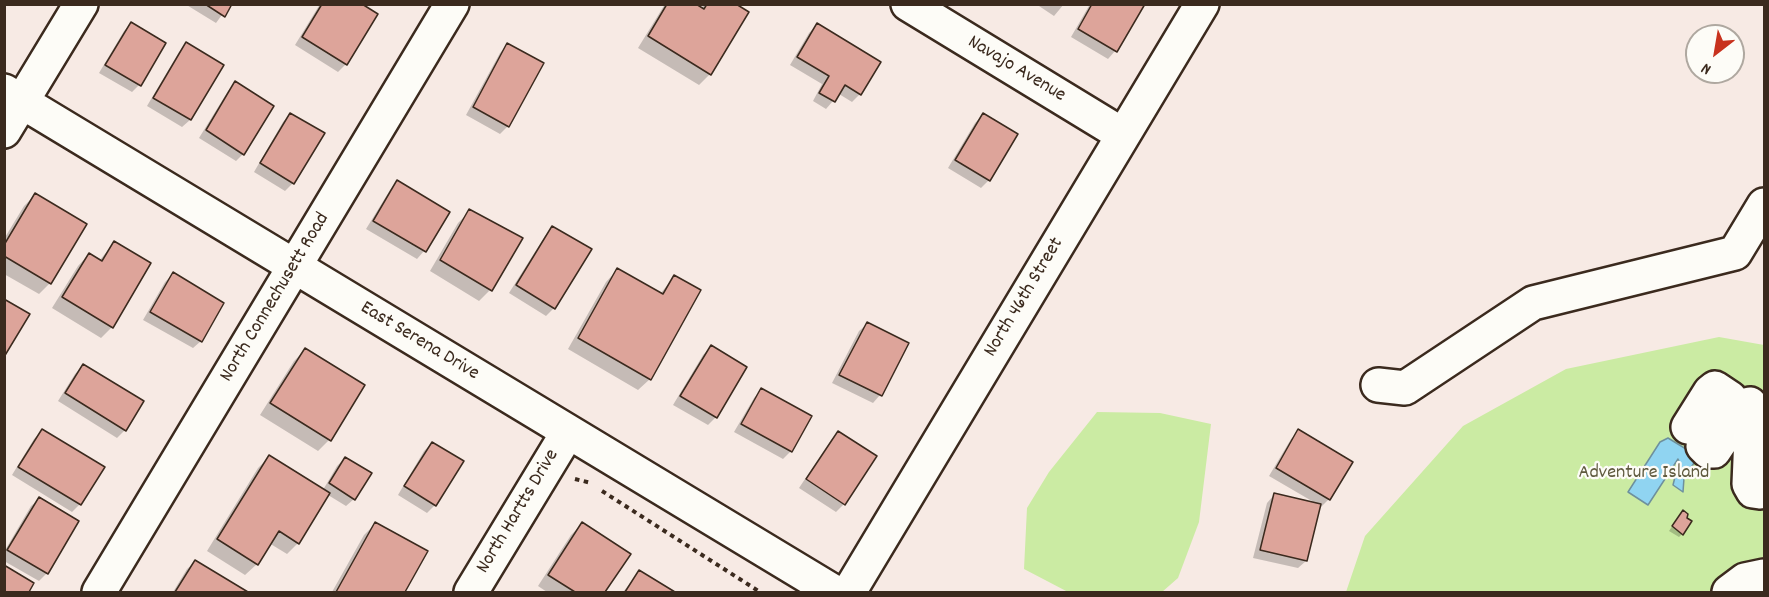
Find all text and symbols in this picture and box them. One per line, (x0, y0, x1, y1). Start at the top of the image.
north arrow (1685, 24, 1745, 84)
street label: Navajo Avenue (962, 31, 1070, 109)
text: N (1697, 56, 1716, 80)
street label: North Connechusett Road (216, 209, 336, 387)
street label: North 46th Street (980, 234, 1070, 362)
street label: East Serena Drive (355, 297, 483, 387)
street label: North Hartts Drive (472, 446, 566, 578)
park label: Adventure Island (1579, 462, 1709, 486)

